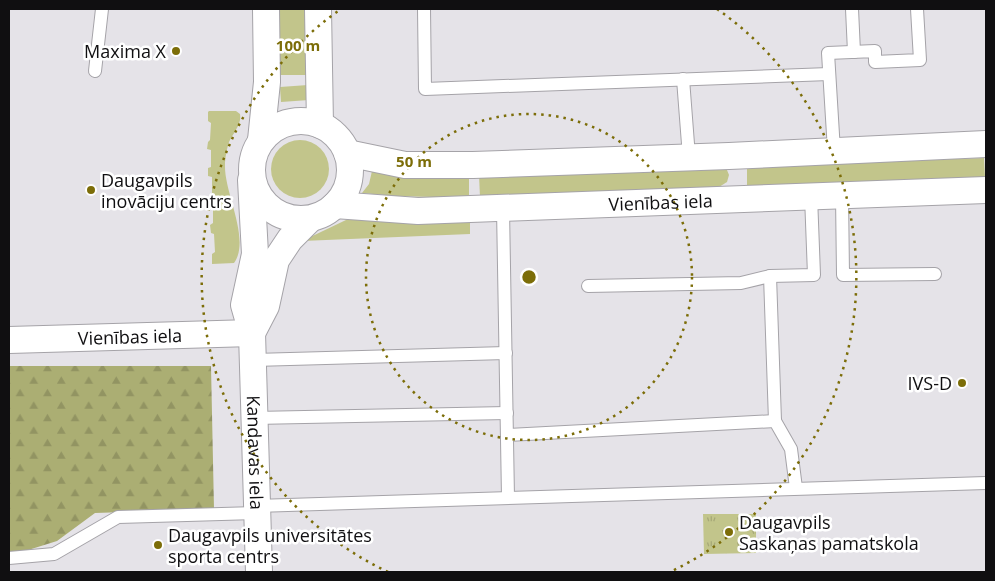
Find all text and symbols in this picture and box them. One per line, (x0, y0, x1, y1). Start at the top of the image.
text: 100 m (276, 35, 320, 55)
place label: Maxima X (84, 39, 167, 63)
marker: Maxima X (170, 45, 182, 57)
text: 50 m (396, 151, 432, 171)
place label: Daugavpils inovāciju centrs (101, 168, 232, 213)
marker: Daugavpils inovāciju centrs (85, 184, 97, 196)
street label: Vienības iela (608, 188, 713, 216)
centre of rings (520, 268, 538, 286)
street label: Vienības iela (77, 323, 183, 350)
place label: IVS-D (908, 371, 952, 395)
marker: IVS-D (956, 377, 968, 389)
street label: Kandavas iela (242, 395, 269, 510)
place label: Daugavpils Saskaņas pamatskola (739, 510, 919, 555)
place label: Daugavpils universitātes sporta centrs (168, 523, 372, 568)
marker: Daugavpils Saskaņas pamatskola (723, 526, 735, 538)
marker: Daugavpils universitātes sporta centrs (152, 539, 164, 551)

